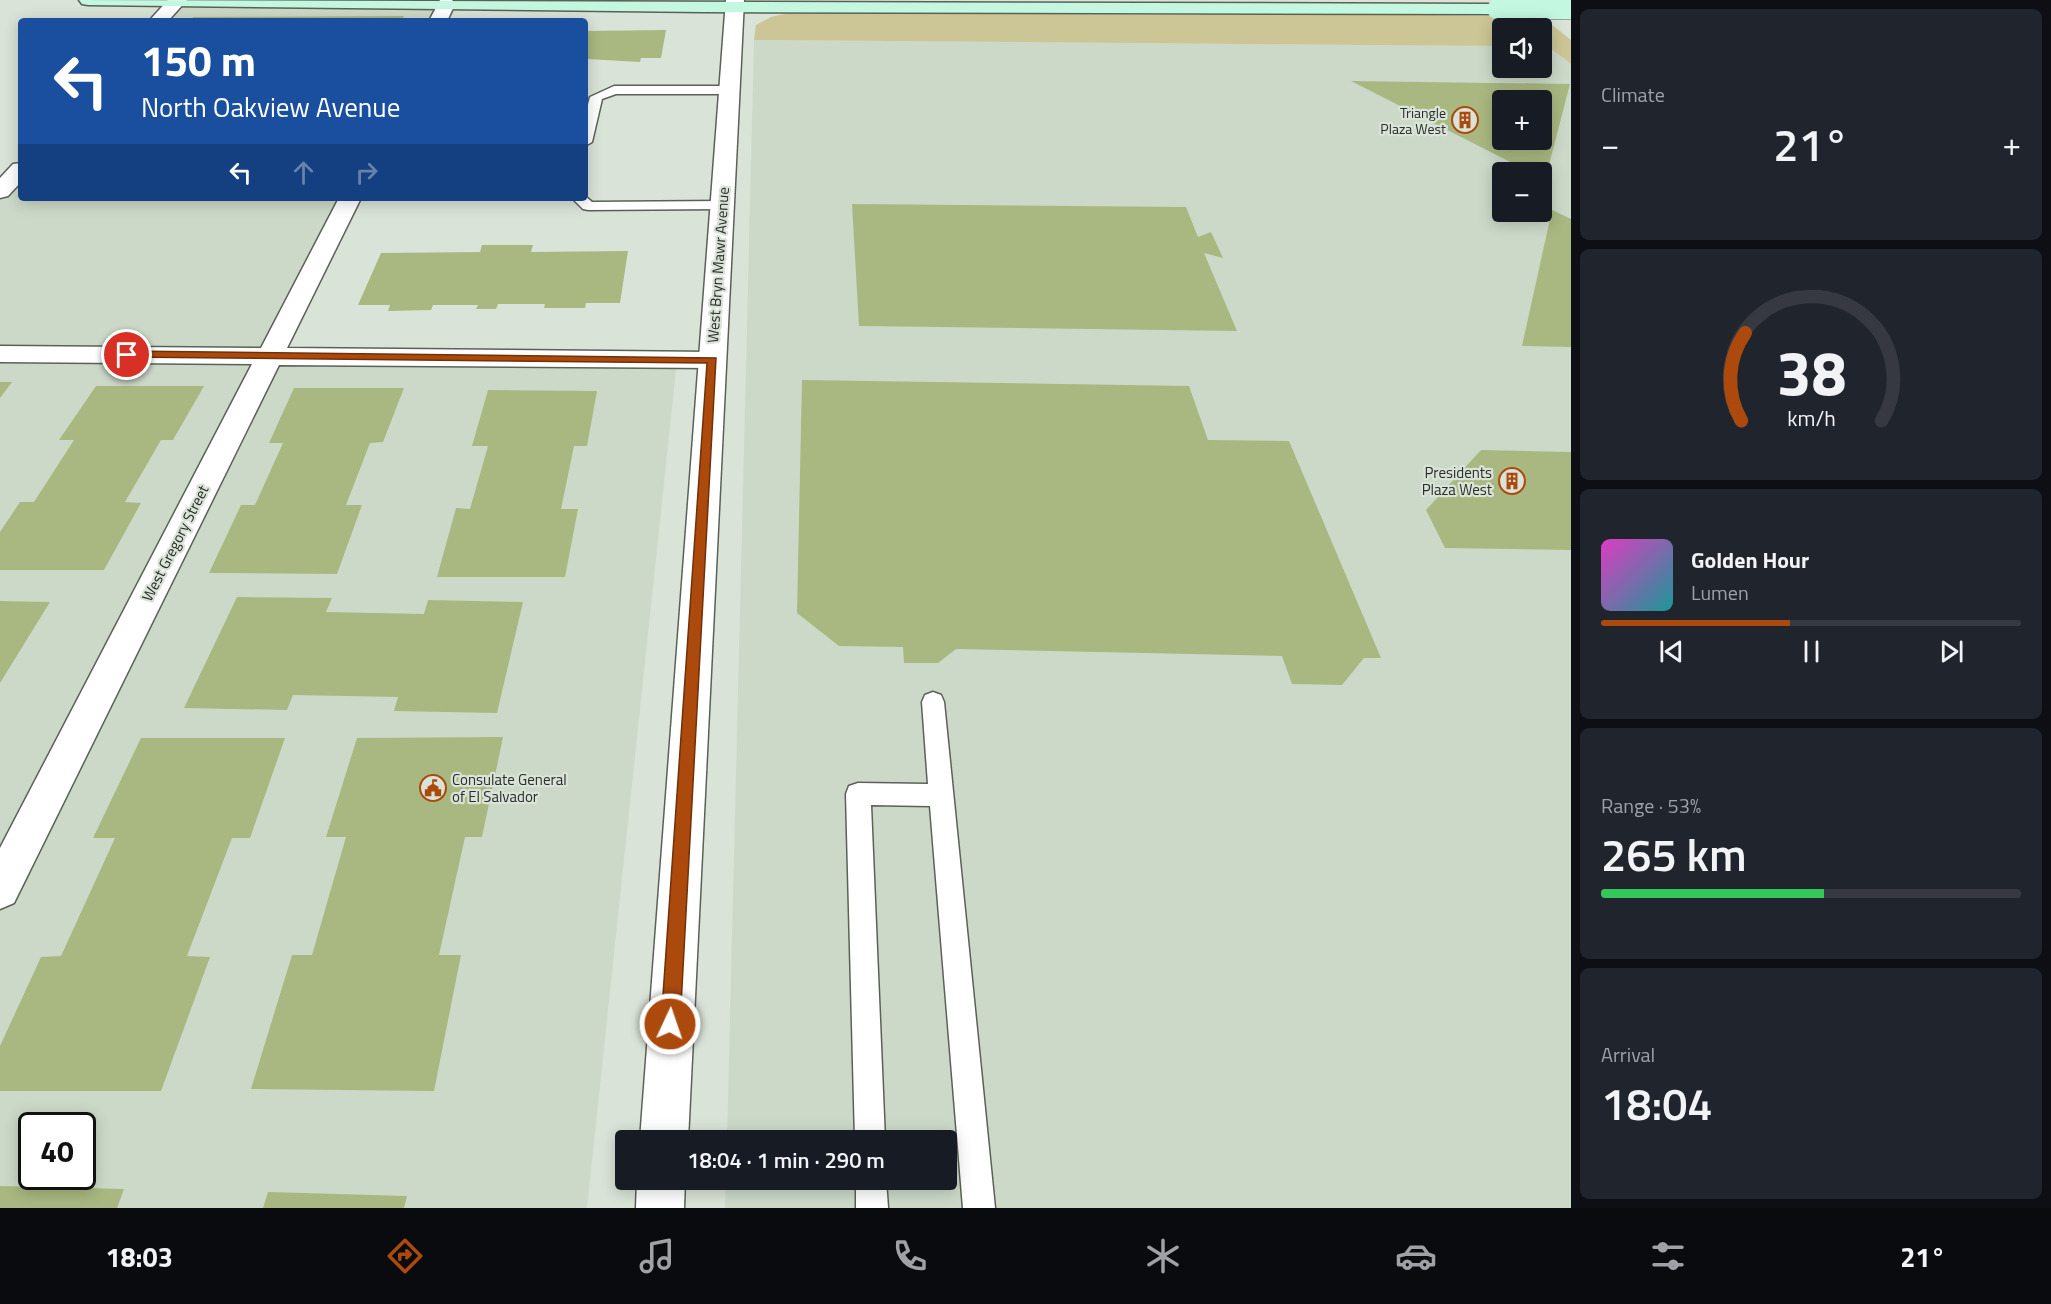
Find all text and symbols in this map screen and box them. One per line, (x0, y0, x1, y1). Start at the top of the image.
map controls (1492, 18, 1552, 222)
button: sound (1492, 18, 1552, 78)
text: 150 m (141, 28, 256, 92)
icon: left (42, 42, 120, 120)
text: Climate (1601, 79, 1665, 110)
text: North Oakview Avenue (141, 86, 400, 127)
button: + (1492, 90, 1552, 150)
place label: Triangle Plaza West (1380, 102, 1446, 139)
building icon: Triangle Plaza West (1450, 105, 1480, 135)
text: 21° (1773, 110, 1849, 178)
text: − (1601, 119, 1619, 169)
text: + (2003, 119, 2021, 169)
icon: left (224, 156, 257, 189)
icon: ahead (287, 156, 320, 189)
icon: right (350, 156, 383, 189)
button: − (1492, 162, 1552, 222)
street label: West Bryn Mawr Avenue (701, 186, 735, 344)
text: 38 (1776, 324, 1846, 419)
pin (101, 329, 152, 380)
icon: arrive (110, 338, 143, 371)
text: km/h (1787, 403, 1835, 435)
place label: Presidents Plaza West (1422, 461, 1493, 501)
building icon: Presidents Plaza West (1497, 466, 1527, 496)
street label: West Gregory Street (136, 480, 215, 605)
text: Golden Hour (1691, 543, 1809, 577)
text: Lumen (1691, 577, 1749, 608)
icon: previous (1655, 635, 1688, 668)
icon: pause (1795, 635, 1828, 668)
icon: next (1935, 635, 1968, 668)
place label: Consulate General of El Salvador (452, 768, 567, 808)
public building icon: Consulate General of El Salvador (418, 773, 448, 803)
text: Range · 53% (1601, 790, 1701, 821)
text: 265 km (1601, 820, 1747, 888)
position arrow (638, 992, 702, 1056)
text: Arrival (1601, 1039, 1655, 1070)
text: 18:04 (1601, 1069, 1713, 1137)
speed limit sign: 40 (18, 1112, 96, 1190)
text: 18:04 · 1 min · 290 m (687, 1143, 885, 1177)
icon: directions (384, 1235, 426, 1277)
icon: music (636, 1235, 678, 1277)
icon: phone (889, 1235, 931, 1277)
icon: climate (1142, 1235, 1184, 1277)
icon: car (1395, 1235, 1437, 1277)
icon: filters (1647, 1235, 1689, 1277)
text: 18:03 (105, 1236, 173, 1277)
text: 21° (1900, 1236, 1946, 1277)

